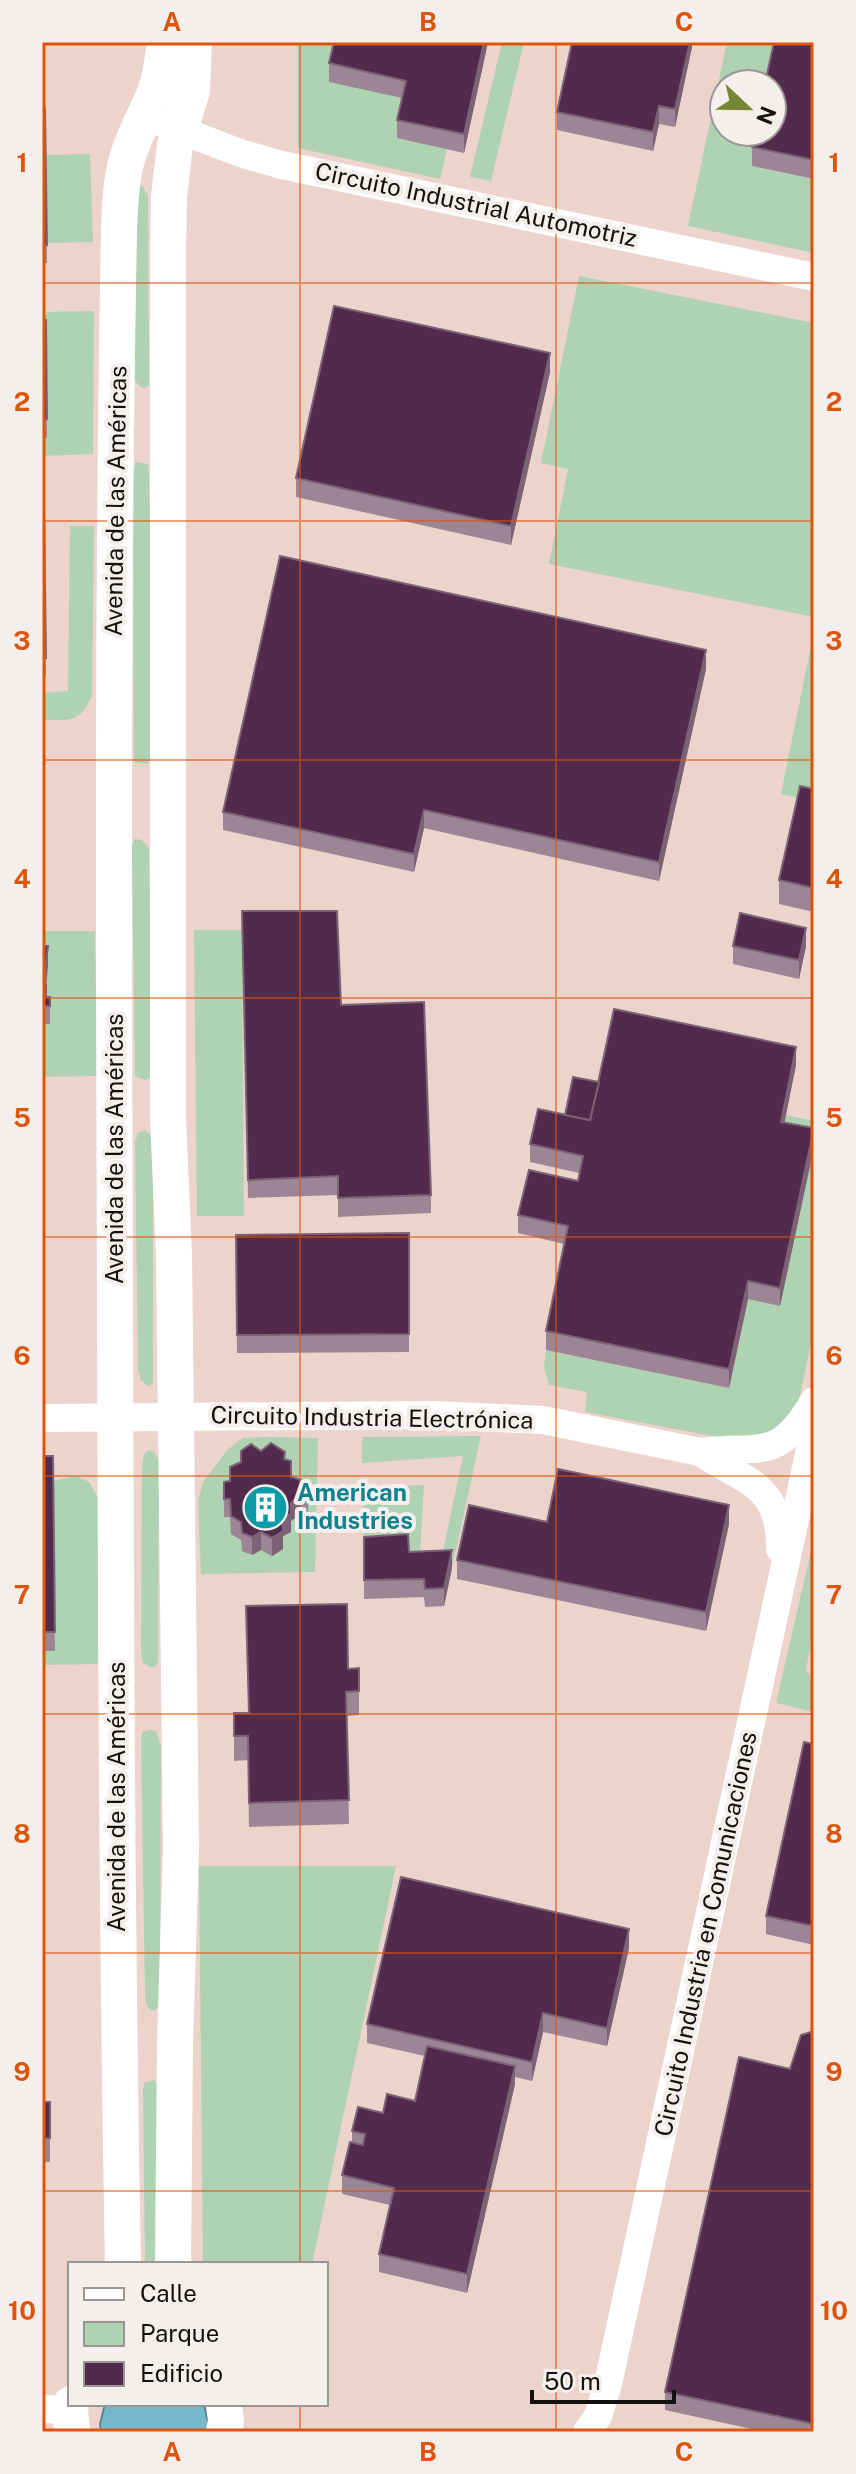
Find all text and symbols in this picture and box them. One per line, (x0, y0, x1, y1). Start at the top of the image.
text: A (163, 6, 182, 37)
text: B (419, 6, 437, 37)
text: C (675, 6, 693, 37)
north arrow (708, 68, 788, 148)
text: N (751, 103, 782, 128)
text: 1 (16, 147, 28, 178)
text: 1 (828, 147, 840, 178)
street label: Circuito Industrial Automotriz (313, 156, 640, 252)
street label: Avenida de las Américas (99, 365, 131, 637)
text: 2 (14, 386, 30, 417)
text: 2 (826, 386, 842, 417)
text: 3 (13, 625, 31, 656)
text: 3 (825, 625, 843, 656)
text: 4 (13, 863, 31, 894)
text: 4 (825, 863, 843, 894)
street label: Avenida de las Américas (100, 1014, 128, 1284)
text: 5 (13, 1102, 31, 1133)
text: 5 (825, 1102, 843, 1133)
text: 6 (13, 1340, 31, 1371)
text: 6 (825, 1340, 843, 1371)
street label: Circuito Industria Electrónica (210, 1400, 534, 1434)
place label: American Industries (297, 1478, 413, 1534)
building icon: American Industries (242, 1483, 290, 1531)
text: 7 (14, 1579, 30, 1610)
text: 7 (826, 1579, 842, 1610)
street label: Avenida de las Américas (102, 1662, 130, 1932)
street label: Circuito Industria en Comunicaciones (648, 1729, 762, 2139)
text: 8 (13, 1818, 31, 1849)
text: 8 (825, 1818, 843, 1849)
text: 9 (13, 2056, 31, 2087)
text: 9 (825, 2056, 843, 2087)
legend (68, 2262, 328, 2406)
text: Calle (140, 2279, 197, 2307)
text: 10 (8, 2295, 36, 2326)
text: 10 (820, 2295, 848, 2326)
text: Parque (140, 2319, 219, 2347)
scale bar (532, 2354, 674, 2404)
text: Edificio (140, 2359, 223, 2387)
text: 50 m (544, 2367, 601, 2395)
text: A (163, 2436, 182, 2467)
text: B (419, 2436, 437, 2467)
text: C (675, 2436, 693, 2467)

